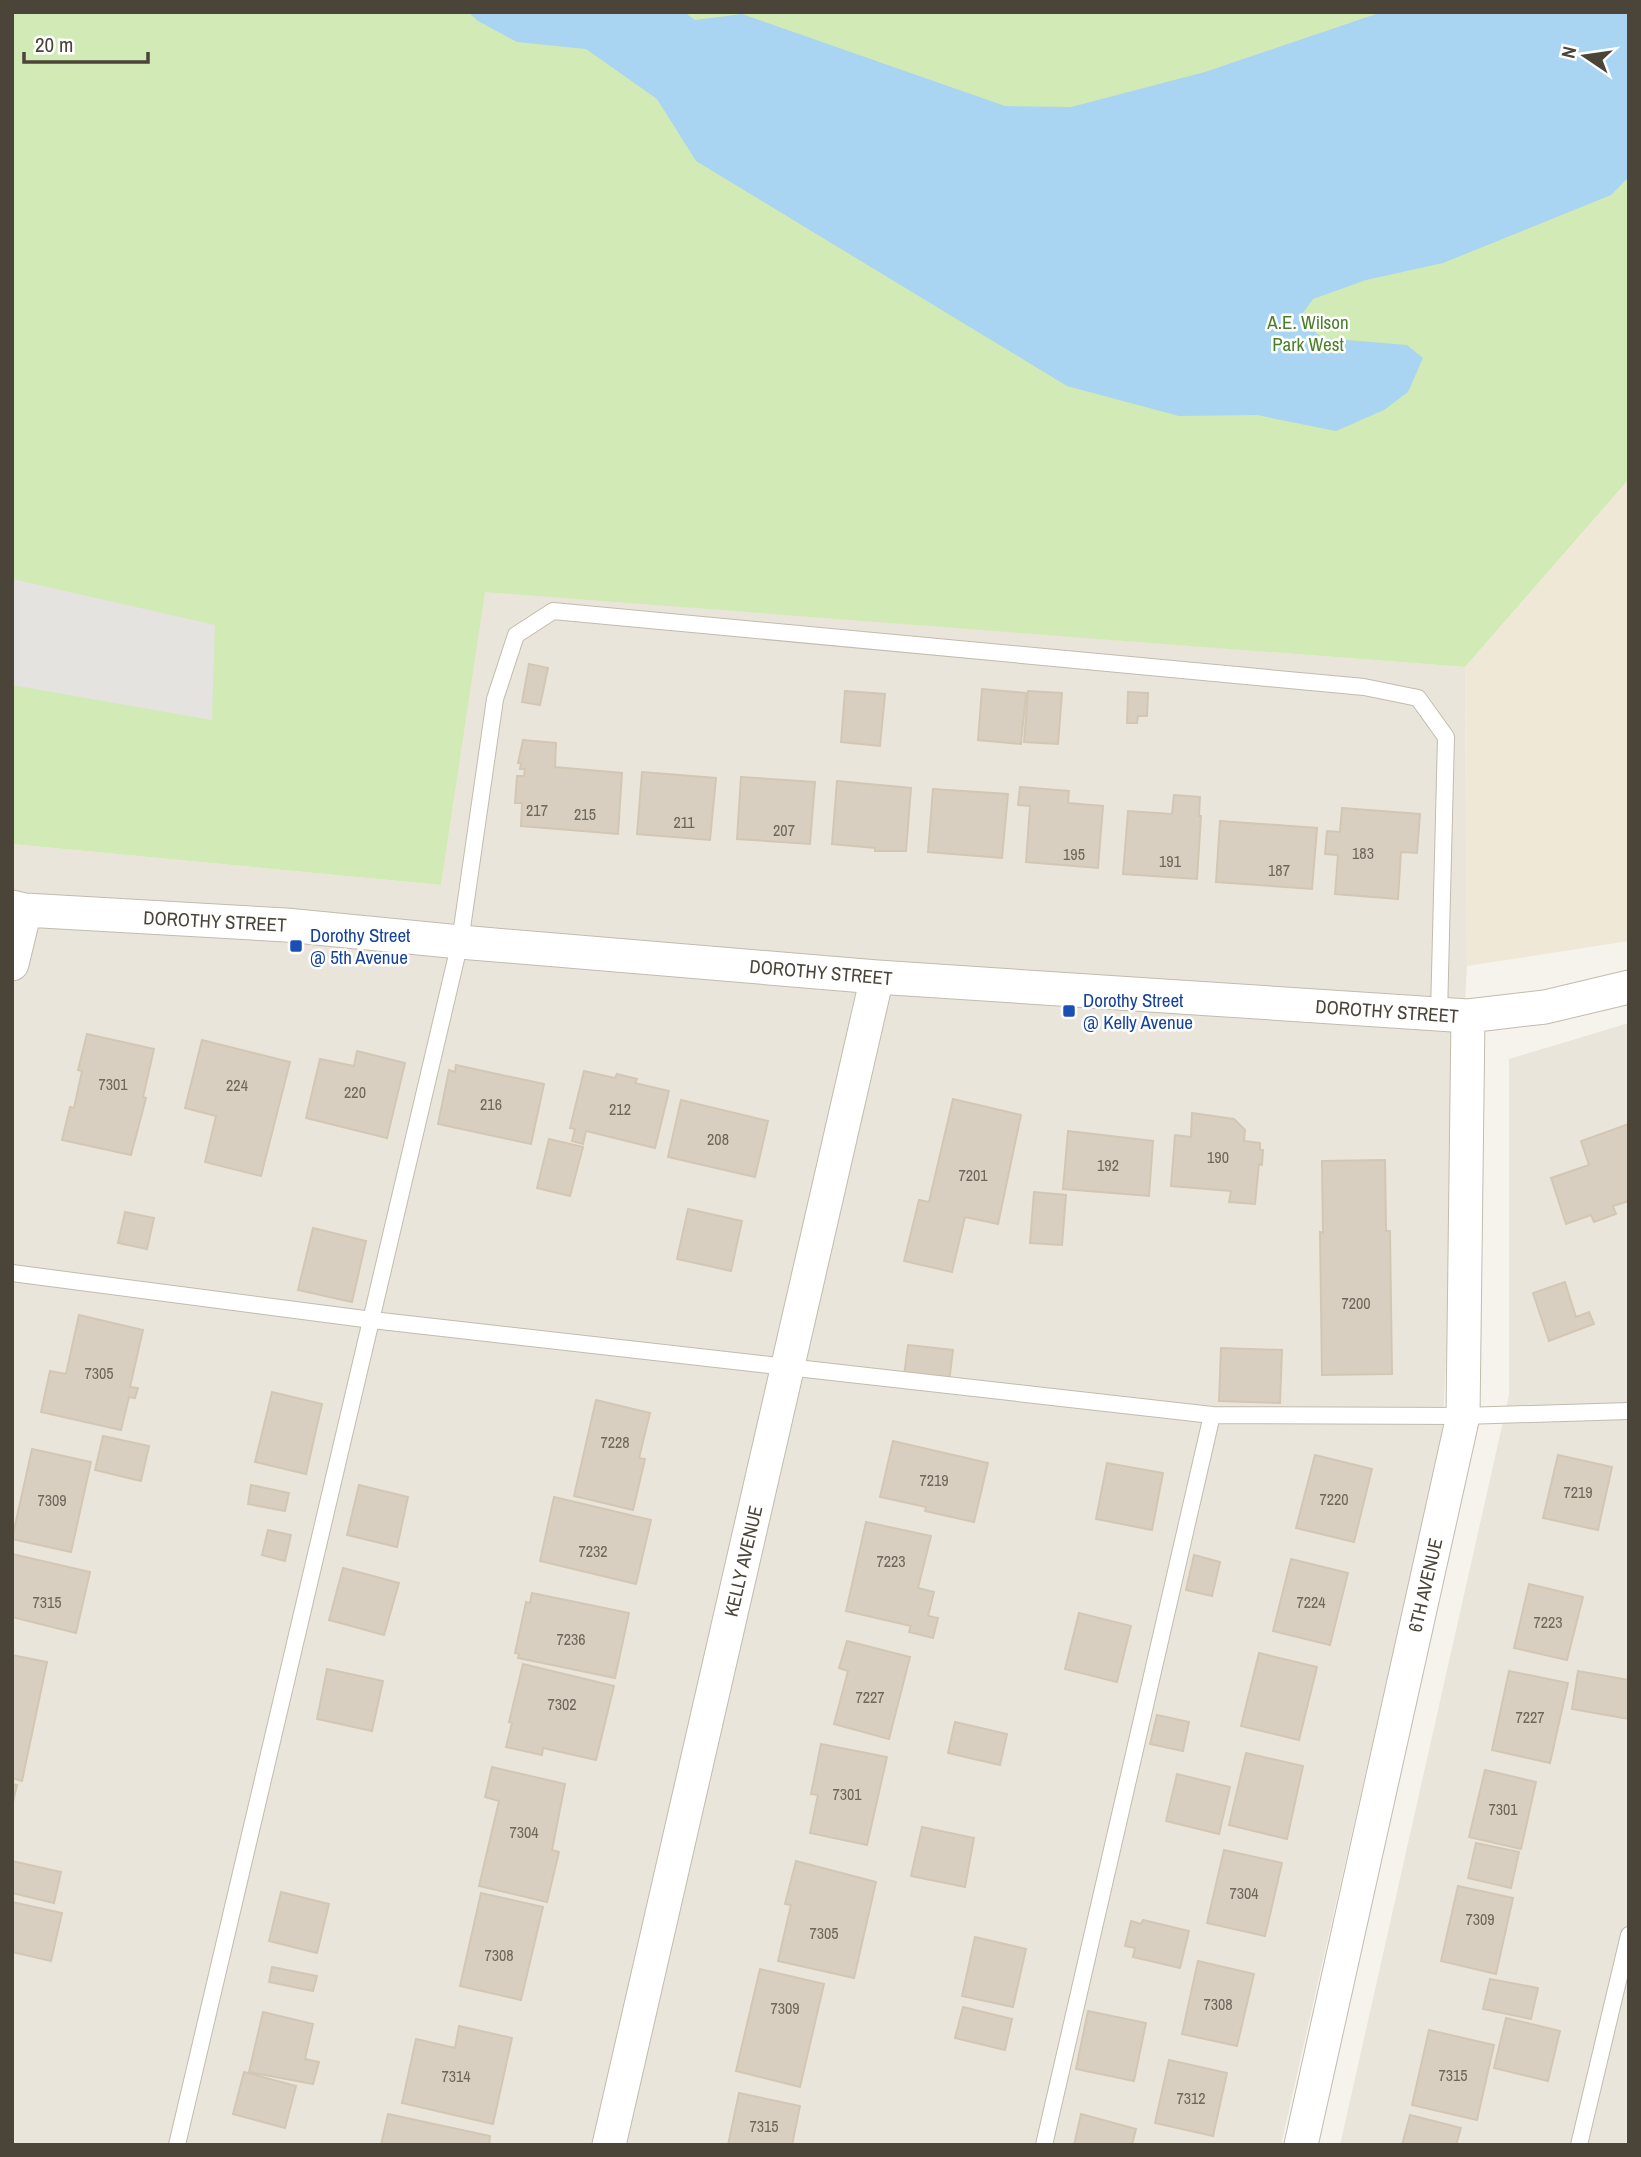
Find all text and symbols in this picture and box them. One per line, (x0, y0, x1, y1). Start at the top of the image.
scale bar (24, 21, 149, 65)
north arrow (1550, 21, 1620, 91)
text: 20 m (35, 30, 73, 59)
text: N (1555, 44, 1582, 61)
park label: A.E. Wilson Park West (1266, 309, 1349, 357)
house number: 217 (526, 799, 548, 821)
house number: 215 (574, 803, 596, 825)
house number: 211 (674, 811, 695, 833)
house number: 207 (773, 819, 795, 841)
house number: 183 (1352, 842, 1374, 864)
house number: 195 (1063, 843, 1085, 865)
house number: 191 (1159, 850, 1182, 872)
house number: 187 (1268, 859, 1290, 881)
street label: DOROTHY STREET (143, 904, 288, 938)
place label: Dorothy Street @ 5th Avenue (310, 922, 411, 970)
marker: Dorothy Street @ 5th Avenue (288, 938, 304, 954)
street label: DOROTHY STREET (748, 953, 894, 991)
place label: Dorothy Street @ Kelly Avenue (1083, 987, 1193, 1035)
street label: DOROTHY STREET (1315, 993, 1460, 1029)
marker: Dorothy Street @ Kelly Avenue (1061, 1003, 1077, 1019)
house number: 7301 (98, 1073, 128, 1095)
house number: 224 (226, 1074, 248, 1096)
house number: 220 (344, 1081, 366, 1103)
house number: 216 (480, 1093, 502, 1115)
house number: 212 (609, 1098, 631, 1120)
house number: 208 (707, 1128, 729, 1150)
house number: 190 (1207, 1146, 1229, 1168)
house number: 192 (1097, 1154, 1119, 1176)
house number: 7201 (958, 1164, 988, 1186)
house number: 7200 (1341, 1292, 1371, 1314)
house number: 7305 (84, 1362, 114, 1384)
house number: 7228 (600, 1431, 630, 1453)
house number: 7219 (919, 1469, 949, 1491)
house number: 7219 (1563, 1481, 1593, 1503)
house number: 7220 (1319, 1488, 1349, 1510)
house number: 7309 (37, 1489, 67, 1511)
street label: KELLY AVENUE (718, 1503, 768, 1619)
street label: 6TH AVENUE (1402, 1535, 1448, 1635)
house number: 7232 (578, 1540, 608, 1562)
house number: 7223 (876, 1550, 906, 1572)
house number: 7315 (32, 1591, 62, 1613)
house number: 7224 (1296, 1591, 1326, 1613)
house number: 7223 (1533, 1611, 1563, 1633)
house number: 7236 (556, 1628, 586, 1650)
house number: 7227 (855, 1686, 885, 1708)
house number: 7302 (547, 1693, 577, 1715)
house number: 7227 (1515, 1706, 1545, 1728)
house number: 7301 (832, 1783, 862, 1805)
house number: 7301 (1488, 1798, 1518, 1820)
house number: 7304 (509, 1821, 539, 1843)
house number: 7304 (1229, 1882, 1259, 1904)
house number: 7309 (1465, 1908, 1495, 1930)
house number: 7305 (809, 1922, 839, 1944)
house number: 7308 (484, 1944, 514, 1966)
house number: 7308 (1203, 1993, 1233, 2015)
house number: 7309 (770, 1997, 800, 2019)
house number: 7315 (1438, 2064, 1468, 2086)
house number: 7314 (441, 2065, 471, 2087)
house number: 7312 (1176, 2087, 1206, 2109)
house number: 7315 (749, 2115, 779, 2137)

